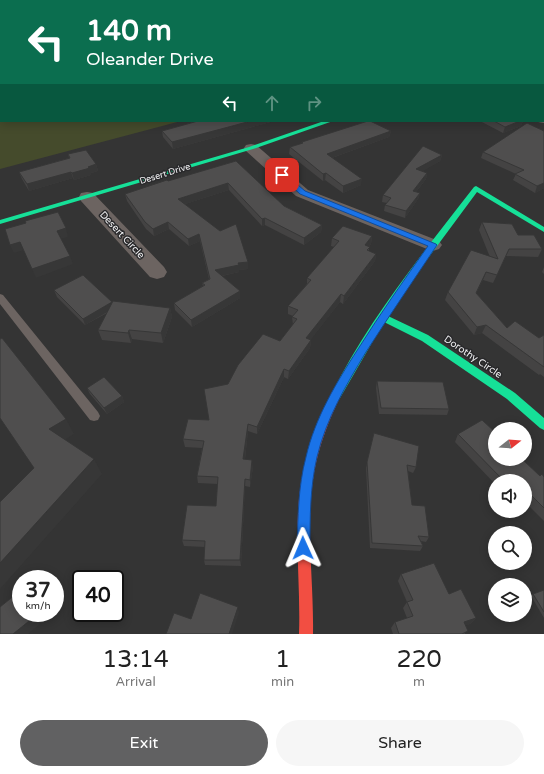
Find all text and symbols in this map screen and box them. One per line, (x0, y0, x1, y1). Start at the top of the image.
text: 140 m (86, 14, 172, 48)
icon: left (20, 16, 72, 68)
text: Oleander Drive (86, 48, 214, 70)
icon: left (219, 92, 241, 114)
icon: ahead (261, 92, 283, 114)
icon: right (303, 92, 325, 114)
pin (265, 158, 299, 192)
street label: Desert Drive (138, 161, 192, 187)
icon: arrive (271, 164, 293, 186)
street label: Desert Circle (97, 209, 147, 261)
street label: Dorothy Circle (442, 333, 505, 381)
north arrow (488, 422, 532, 466)
map controls (488, 422, 532, 622)
button: sound (488, 474, 532, 518)
button: search (488, 526, 532, 570)
position arrow (282, 527, 324, 569)
speed limit sign: 40 (72, 570, 124, 622)
button: layers (488, 578, 532, 622)
text: 37 (25, 579, 51, 603)
text: km/h (25, 600, 51, 612)
text: 13:14 (102, 645, 169, 674)
text: 1 (275, 645, 290, 674)
text: 220 (396, 645, 442, 674)
text: Arrival (115, 674, 156, 690)
text: min (271, 674, 294, 690)
text: m (413, 674, 425, 690)
button: Exit (20, 720, 268, 766)
button: Share (276, 720, 524, 766)

